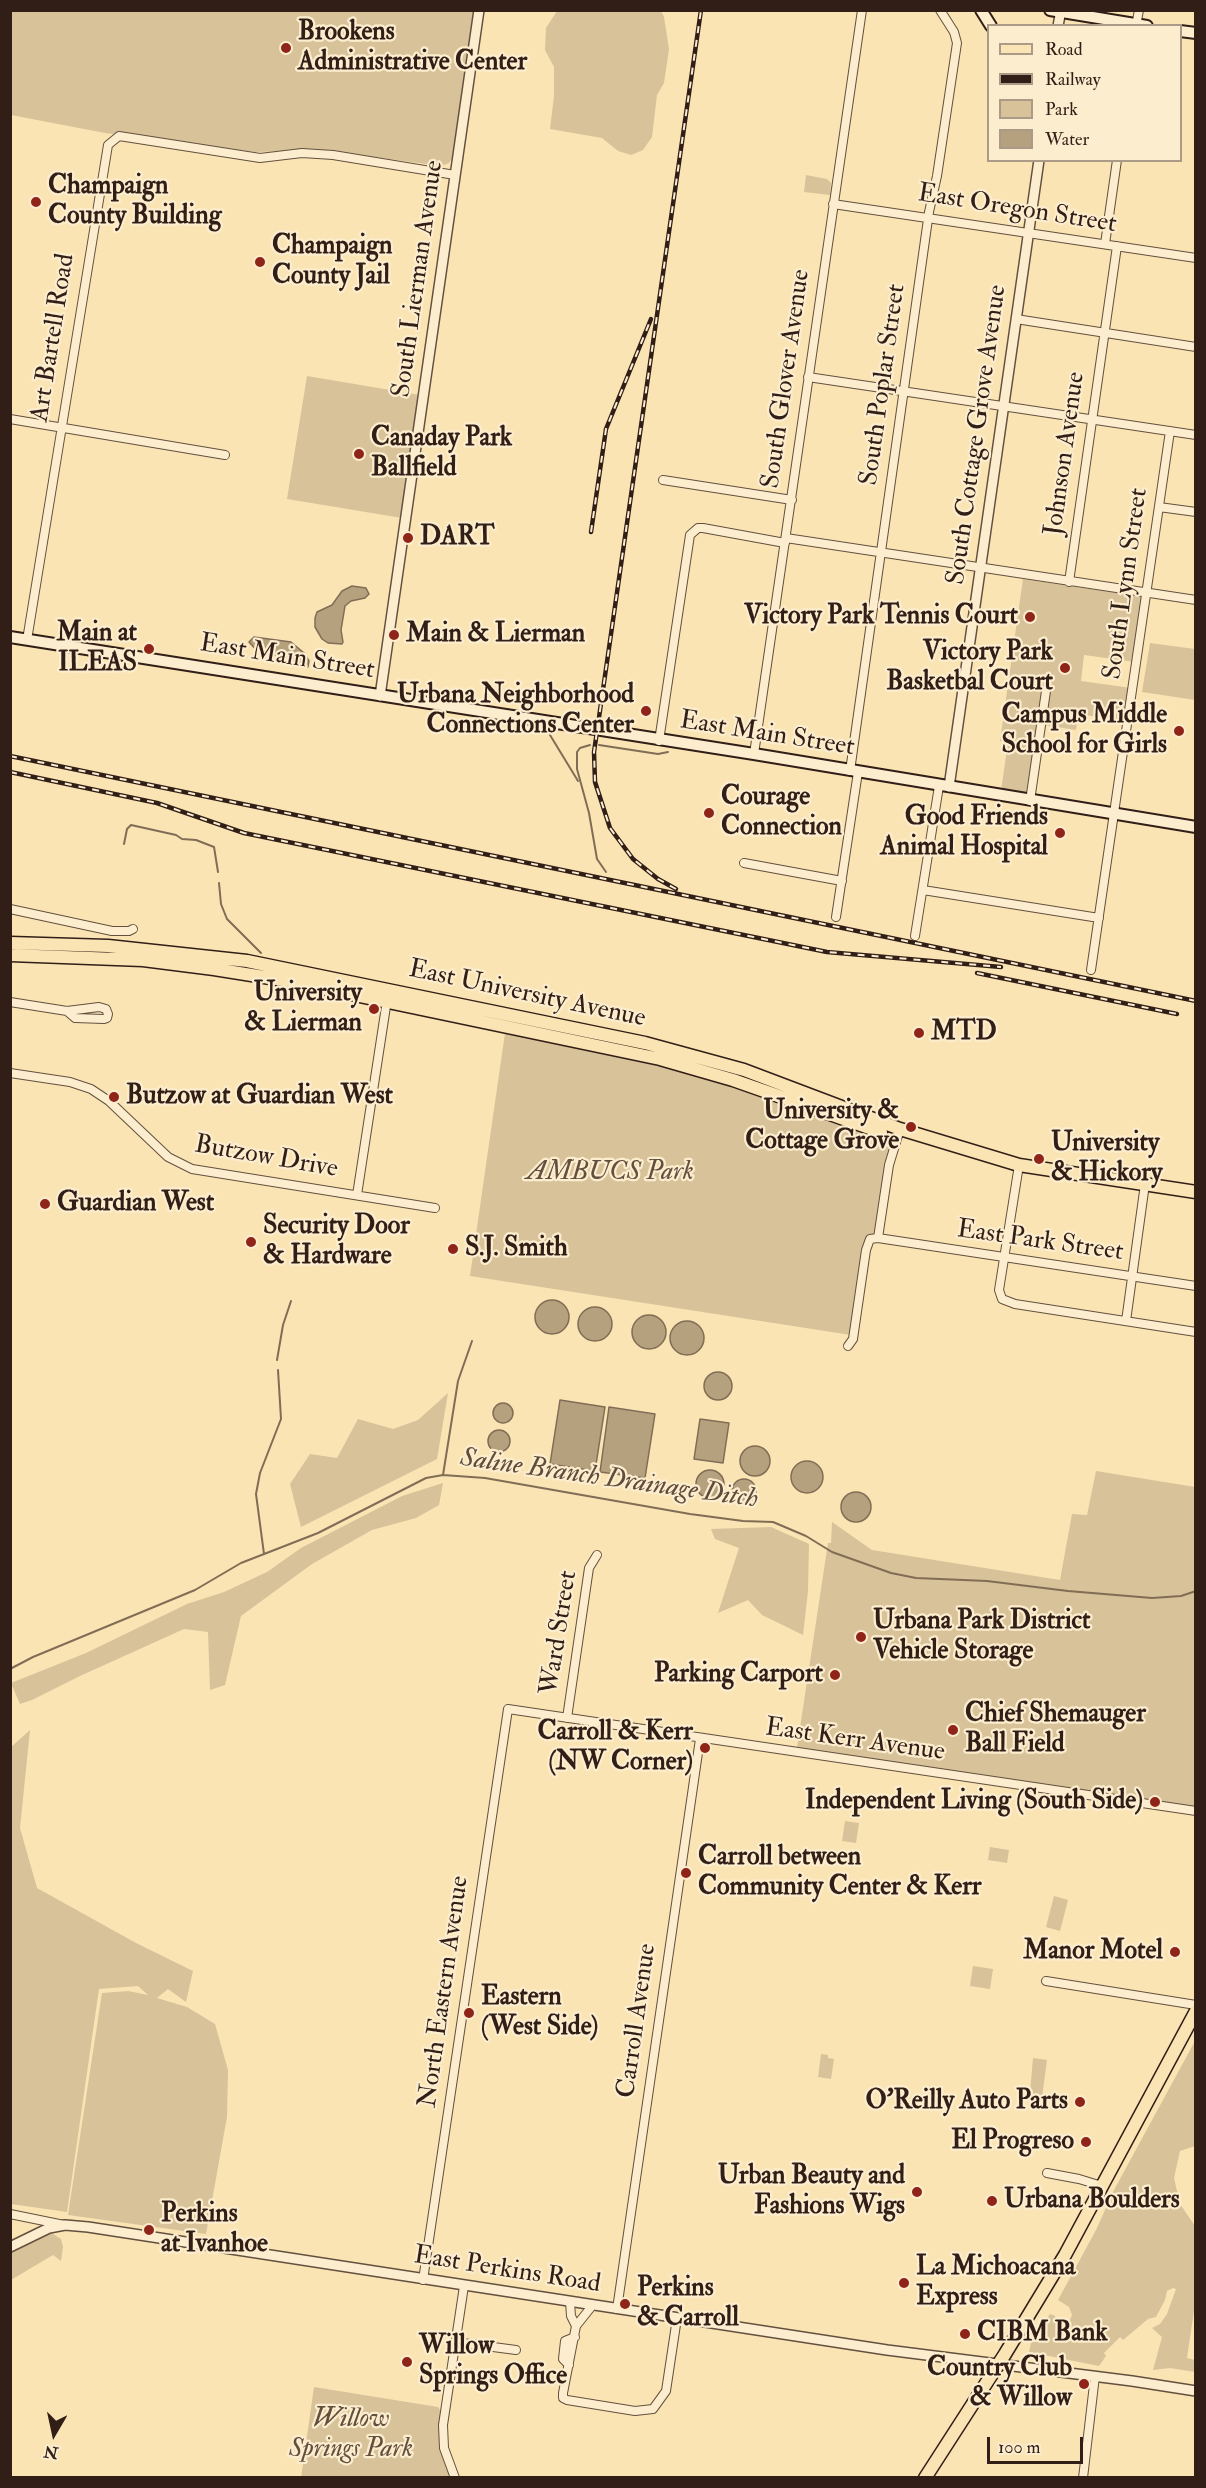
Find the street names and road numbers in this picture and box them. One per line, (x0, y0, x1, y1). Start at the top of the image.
street label: South Lierman Avenue (387, 158, 451, 400)
street label: East Oregon Street (915, 179, 1119, 241)
street label: Art Bartell Road (25, 252, 83, 424)
street label: South Glover Avenue (756, 267, 818, 491)
street label: South Poplar Street (854, 282, 914, 488)
street label: South Cottage Grove Avenue (942, 283, 1014, 587)
street label: Johnson Avenue (1039, 370, 1093, 538)
street label: South Lynn Street (1098, 486, 1156, 682)
street label: East Main Street (197, 629, 377, 687)
street label: East Main Street (677, 706, 857, 764)
street label: East University Avenue (406, 955, 648, 1035)
street label: Butzow Drive (192, 1130, 340, 1186)
street label: East Park Street (955, 1215, 1125, 1269)
street label: Ward Street (535, 1569, 585, 1697)
street label: East Kerr Avenue (763, 1713, 947, 1769)
street label: North Eastern Avenue (413, 1874, 477, 2110)
street label: Carroll Avenue (612, 1942, 664, 2100)
street label: East Perkins Road (411, 2241, 603, 2301)

